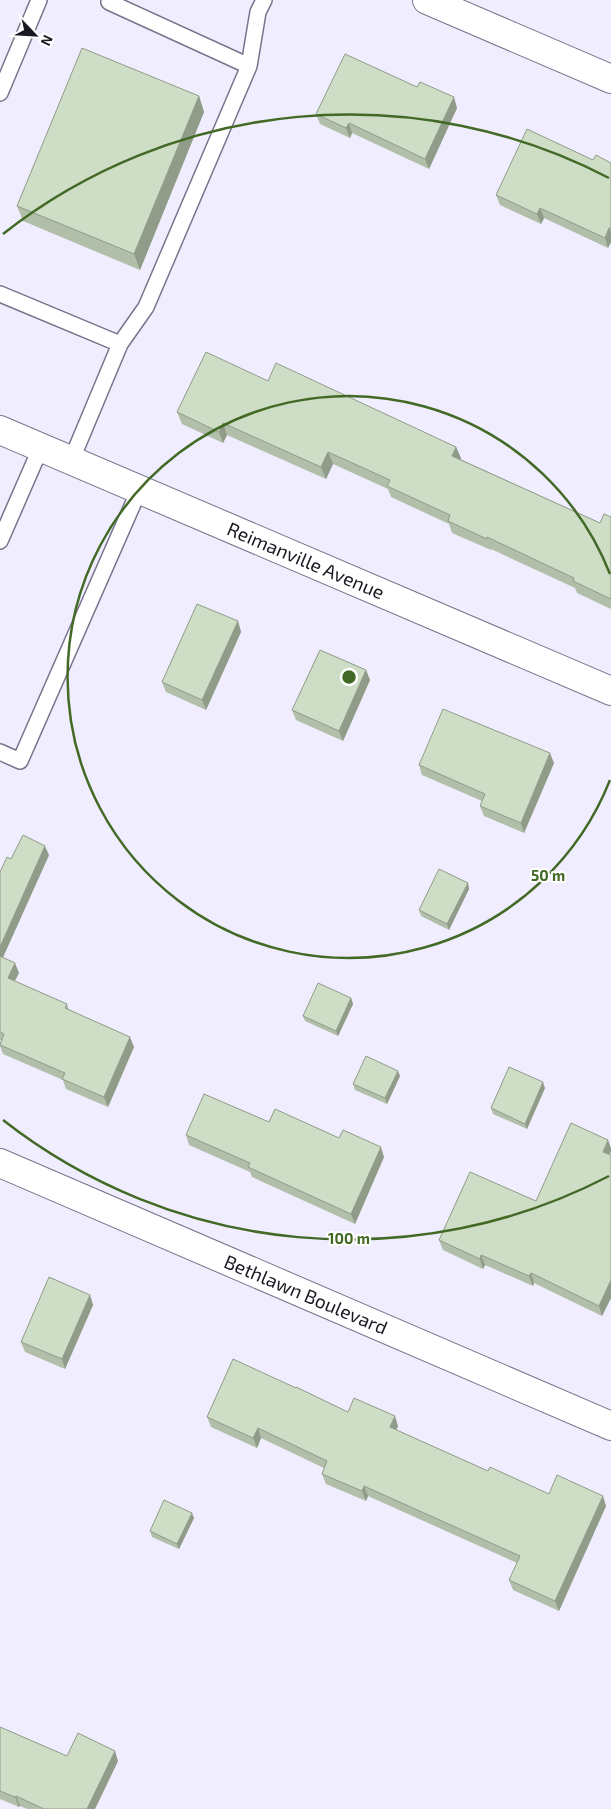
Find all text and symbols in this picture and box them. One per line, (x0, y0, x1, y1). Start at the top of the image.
north arrow (10, 10, 60, 60)
text: N (37, 33, 57, 49)
street label: Reimanville Avenue (224, 517, 388, 603)
centre of rings (340, 668, 358, 686)
text: 50 m (531, 866, 565, 884)
text: 100 m (328, 1229, 370, 1247)
street label: Bethlawn Boulevard (221, 1249, 391, 1339)

